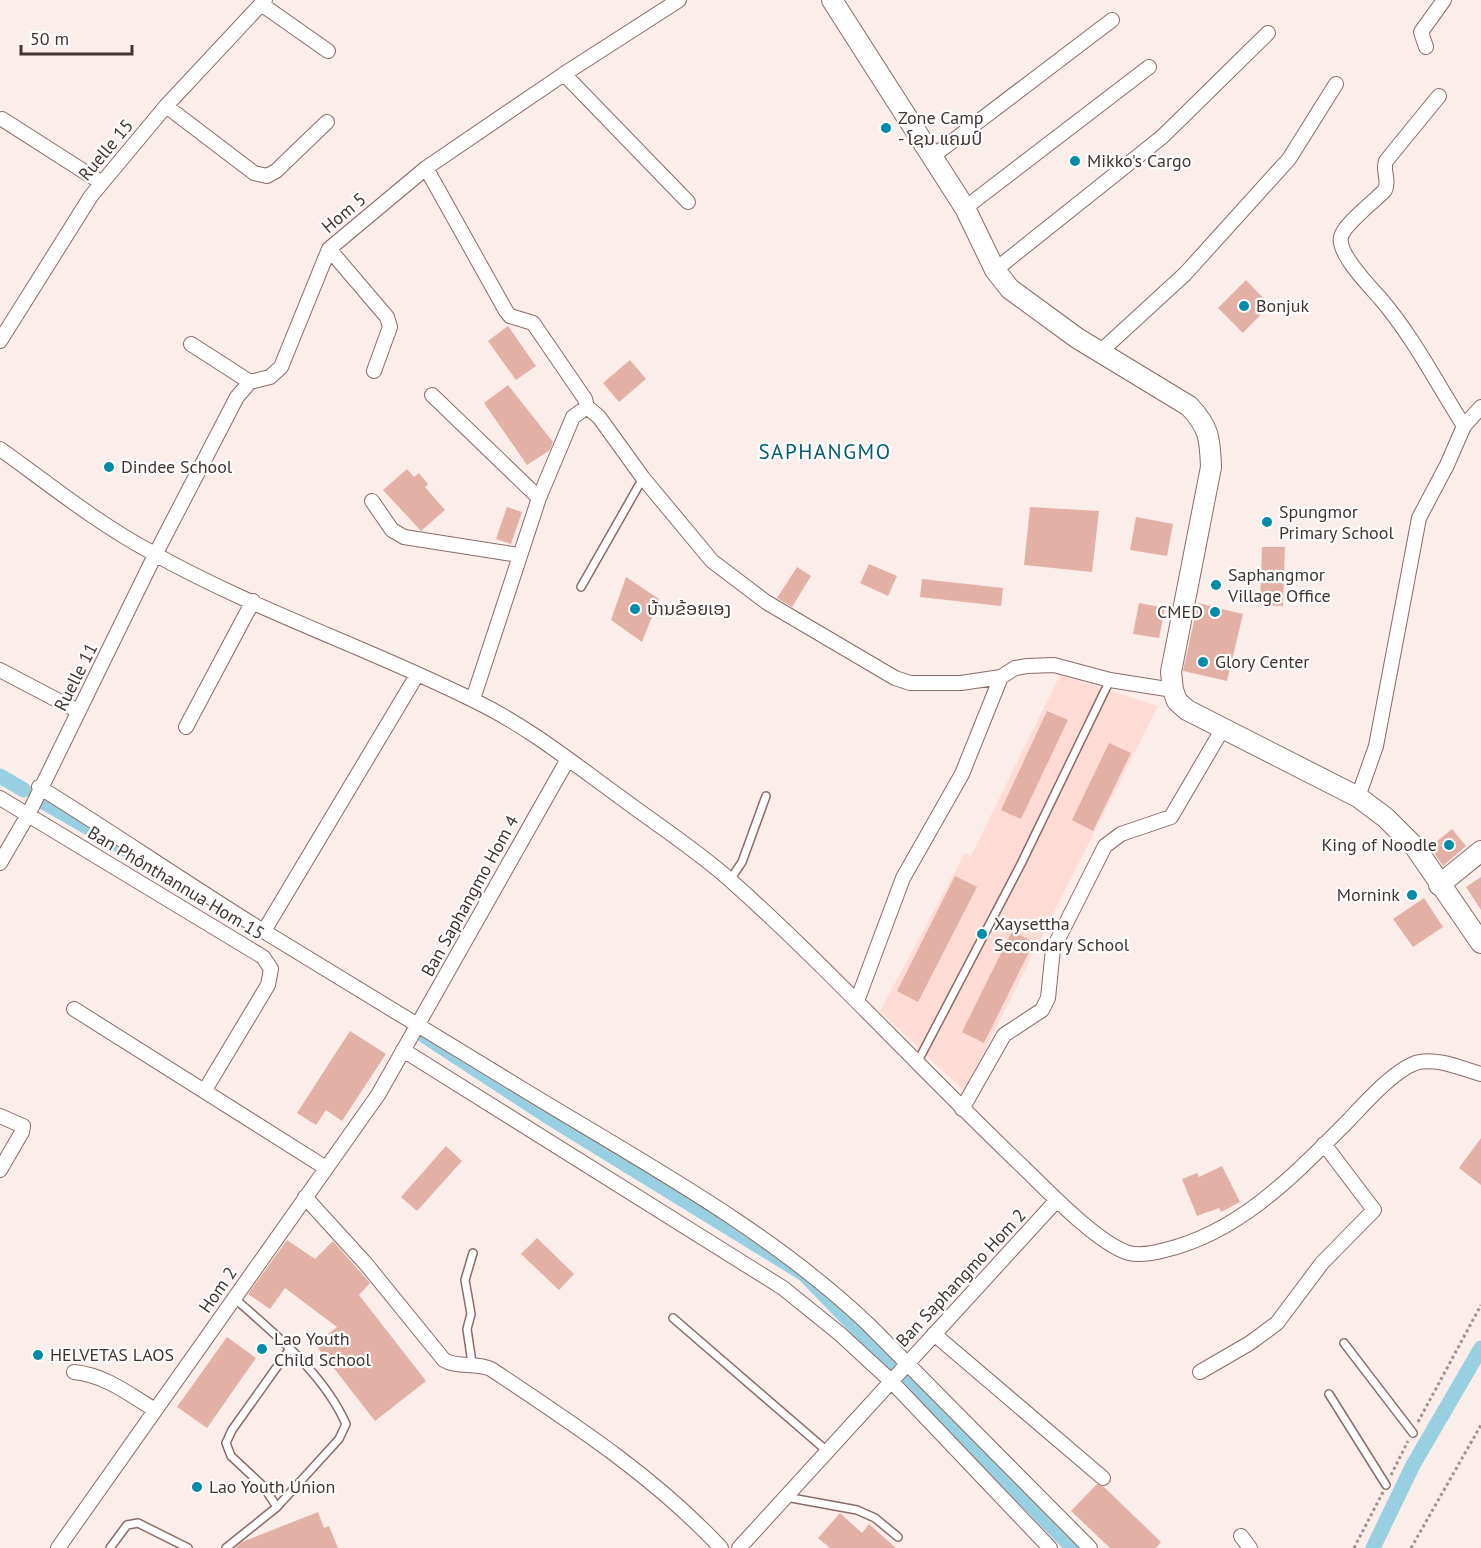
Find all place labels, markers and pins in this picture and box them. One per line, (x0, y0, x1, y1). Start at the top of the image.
place label: Zone Camp - ໂຊນ ແຄມປ໌ (898, 106, 984, 150)
marker: Zone Camp - ໂຊນ ແຄມປ໌ (879, 121, 893, 135)
place label: Mikko's Cargo (1087, 149, 1191, 172)
marker: Mikko's Cargo (1068, 154, 1082, 168)
place label: Bonjuk (1256, 294, 1310, 317)
marker: Bonjuk (1237, 299, 1251, 313)
place label: Dindee School (121, 455, 233, 478)
marker: Dindee School (102, 460, 116, 474)
place label: Spungmor Primary School (1279, 500, 1394, 544)
marker: Spungmor Primary School (1260, 515, 1274, 529)
place label: Saphangmor Village Office (1227, 563, 1331, 607)
marker: Saphangmor Village Office (1209, 578, 1223, 592)
place label: ບ້ານຂ້ອຍເອງ (647, 597, 731, 620)
place label: CMED (1157, 600, 1203, 623)
marker: ບ້ານຂ້ອຍເອງ (628, 602, 642, 616)
marker: CMED (1208, 605, 1222, 619)
place label: Glory Center (1215, 650, 1309, 673)
marker: Glory Center (1196, 655, 1210, 669)
place label: King of Noodle (1321, 833, 1437, 856)
marker: King of Noodle (1442, 838, 1456, 852)
place label: Mornink (1337, 883, 1400, 906)
marker: Mornink (1405, 888, 1419, 902)
place label: Xaysettha Secondary School (994, 912, 1130, 956)
marker: Xaysettha Secondary School (975, 927, 989, 941)
place label: Lao Youth Child School (274, 1327, 372, 1371)
marker: Lao Youth Child School (255, 1342, 269, 1356)
place label: HELVETAS LAOS (50, 1343, 174, 1366)
marker: HELVETAS LAOS (31, 1348, 45, 1362)
place label: Lao Youth Union (209, 1475, 335, 1498)
marker: Lao Youth Union (190, 1480, 204, 1494)

